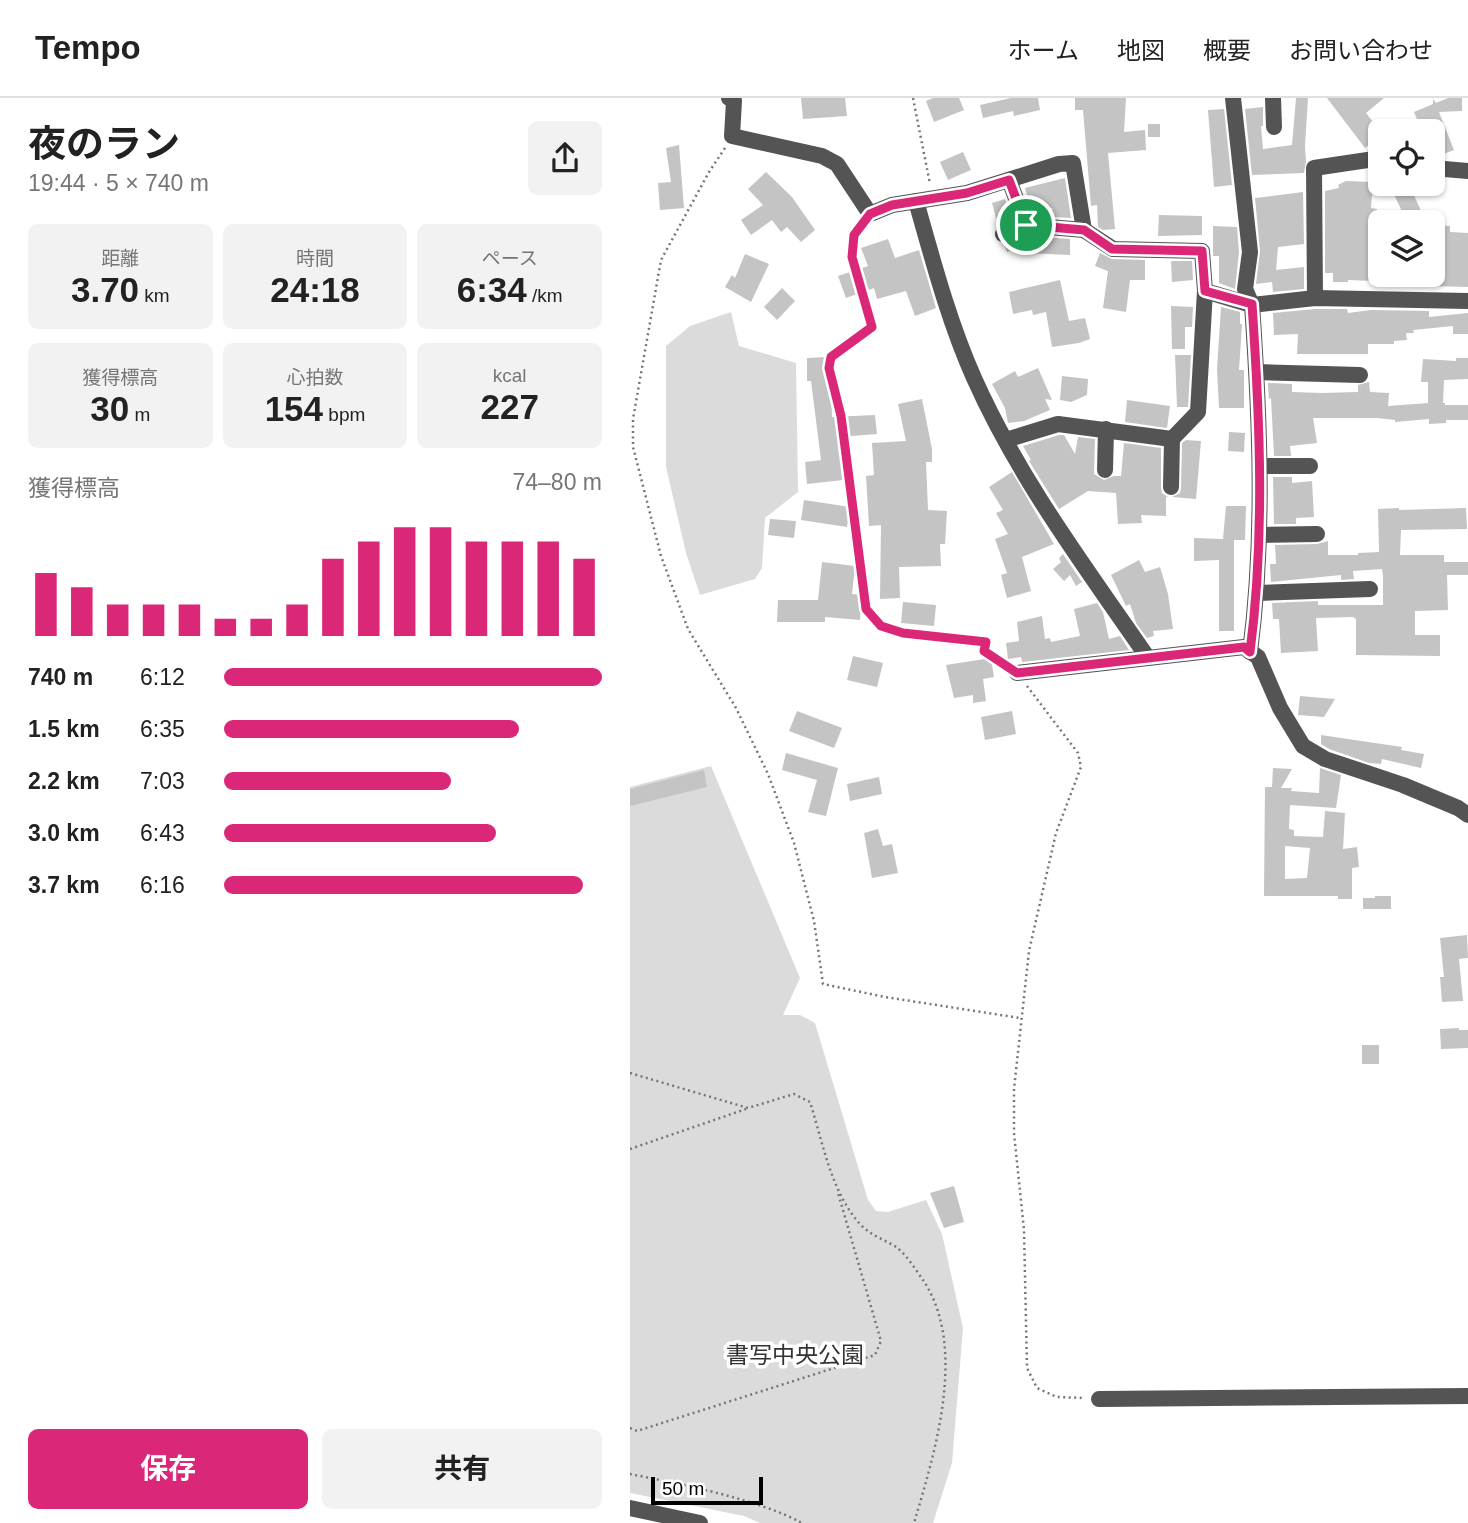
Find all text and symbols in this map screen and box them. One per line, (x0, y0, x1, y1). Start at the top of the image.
text: Tempo (35, 29, 141, 66)
text: ホーム (1008, 37, 1079, 64)
text: 地図 (1117, 37, 1165, 64)
text: 概要 (1203, 37, 1251, 64)
text: お問い合わせ (1289, 37, 1433, 64)
map controls (1368, 119, 1445, 287)
button: locate (1368, 119, 1445, 196)
button: share (528, 121, 602, 195)
text: 夜のラン (28, 123, 180, 165)
text: 19:44 · 5 × 740 m (28, 170, 209, 196)
pin (996, 195, 1056, 255)
icon: arrive (1007, 206, 1045, 244)
button: layers (1368, 210, 1445, 287)
text: 距離 (101, 248, 139, 269)
text: 時間 (296, 248, 334, 269)
text: ペース (482, 248, 538, 269)
text: 3.70 (71, 270, 139, 309)
text: 24:18 (270, 270, 360, 309)
text: 6:34 (457, 270, 527, 309)
text: km (139, 285, 170, 306)
text: /km (527, 285, 563, 306)
text: kcal (493, 365, 527, 386)
text: 獲得標高 (82, 367, 158, 388)
text: 心拍数 (286, 367, 344, 388)
text: 227 (480, 387, 539, 426)
text: 30 (90, 389, 129, 428)
text: 154 (265, 389, 323, 428)
text: m (129, 404, 150, 425)
text: bpm (323, 404, 365, 425)
text: 74–80 m (512, 469, 602, 495)
text: 獲得標高 (28, 475, 120, 501)
text: 740 m (28, 664, 93, 690)
text: 6:12 (140, 664, 185, 690)
text: 1.5 km (28, 716, 100, 742)
text: 6:35 (140, 716, 185, 742)
text: 2.2 km (28, 768, 100, 794)
text: 7:03 (140, 768, 185, 794)
text: 3.0 km (28, 820, 100, 846)
text: 6:43 (140, 820, 185, 846)
text: 3.7 km (28, 872, 100, 898)
text: 6:16 (140, 872, 185, 898)
park label: 書写中央公園 (726, 1342, 864, 1368)
button: 保存 (28, 1429, 308, 1509)
button: 共有 (322, 1429, 602, 1509)
scale bar (651, 1474, 763, 1506)
text: 50 m (662, 1478, 704, 1499)

